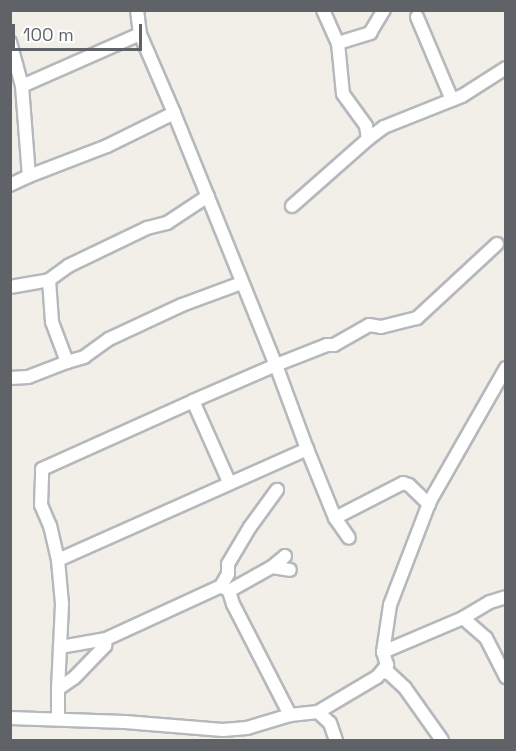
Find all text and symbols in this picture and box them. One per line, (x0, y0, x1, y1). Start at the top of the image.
scale bar (15, 12, 146, 50)
text: 100 m (23, 23, 74, 46)

